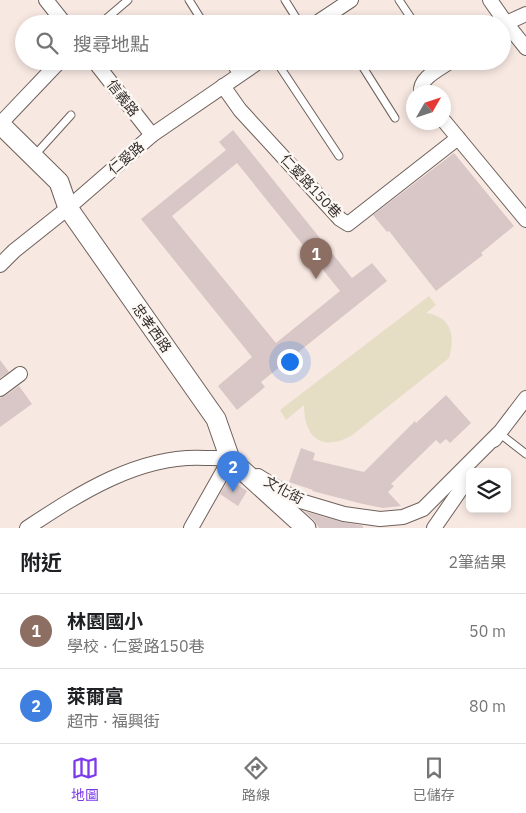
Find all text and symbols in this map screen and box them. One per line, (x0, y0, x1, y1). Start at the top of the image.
search box (15, 15, 511, 70)
icon: search (33, 29, 61, 57)
text: 搜尋地點 (73, 32, 149, 56)
street label: 信義路 (103, 76, 143, 120)
north arrow (406, 85, 451, 130)
street label: 仁愛路 (104, 137, 148, 179)
street label: 仁愛路150巷 (277, 150, 345, 222)
pin: 1 (300, 238, 332, 279)
street label: 忠孝西路 (129, 300, 175, 356)
your location (277, 349, 303, 375)
pin: 2 (217, 451, 249, 492)
map controls (466, 468, 511, 513)
button: layers (466, 468, 511, 513)
street label: 文化街 (261, 472, 307, 508)
text: 附近 (20, 548, 62, 576)
text: 2筆結果 (448, 552, 506, 572)
text: 林園國小 (67, 609, 143, 633)
text: 1 (31, 621, 41, 641)
text: 50 m (469, 621, 506, 641)
text: 學校 · 仁愛路150巷 (67, 636, 205, 656)
text: 萊爾富 (67, 684, 124, 708)
text: 2 (31, 696, 41, 716)
text: 80 m (469, 696, 506, 716)
text: 超市 · 福興街 (67, 711, 160, 731)
tab: 地圖 (71, 754, 99, 804)
tab: 路線 (242, 754, 270, 804)
tab: 已儲存 (413, 754, 455, 804)

